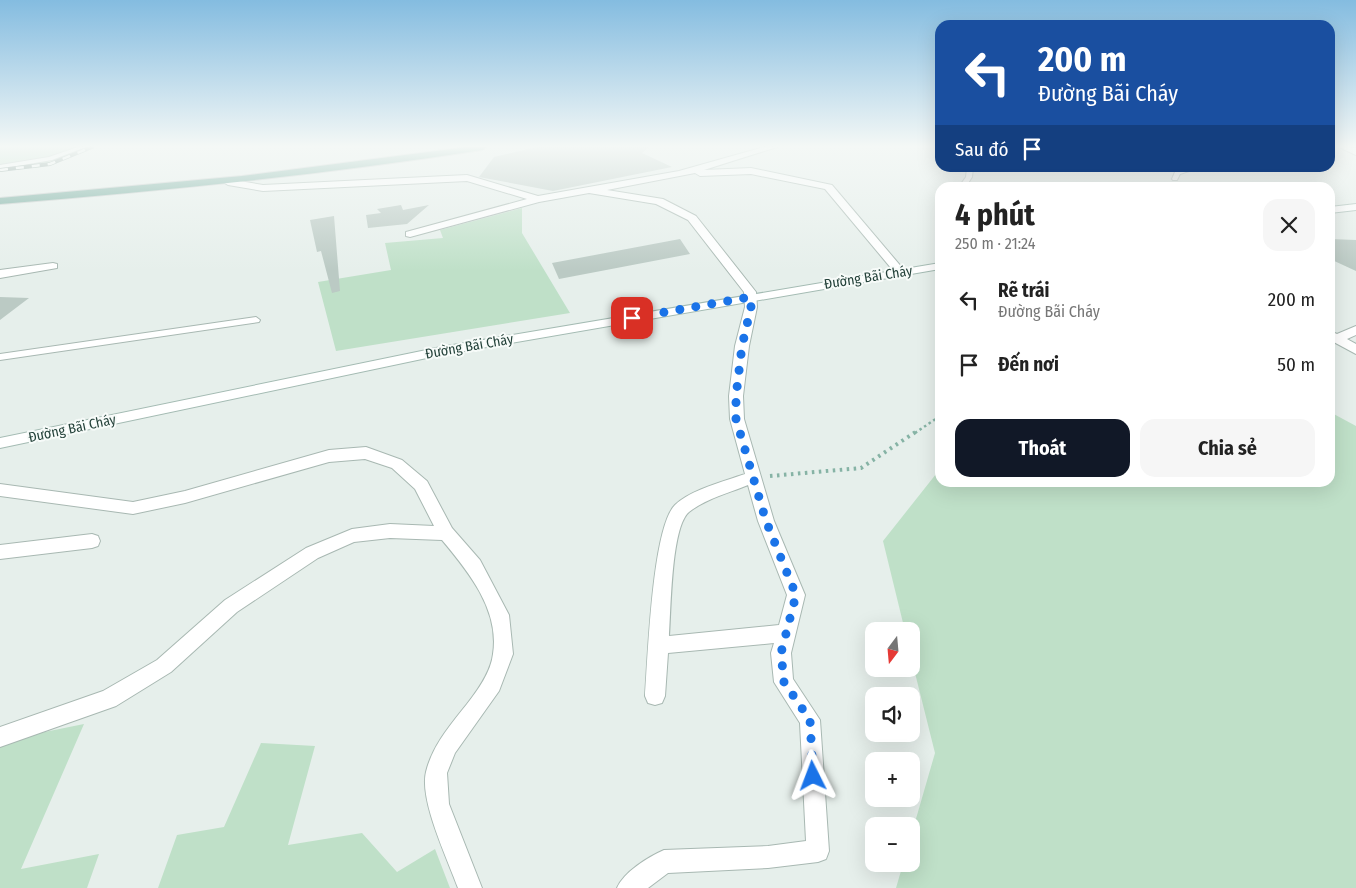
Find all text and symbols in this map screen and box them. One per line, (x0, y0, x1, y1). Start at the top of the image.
text: 200 m (1038, 38, 1126, 80)
icon: left (955, 40, 1020, 105)
text: Đường Bãi Cháy (1038, 80, 1178, 107)
icon: arrive (1018, 135, 1046, 163)
text: Sau đó (955, 138, 1008, 161)
text: 4 phút (955, 197, 1035, 233)
button: close (1263, 199, 1315, 251)
text: 250 m · 21:24 (955, 234, 1036, 253)
street label: Đường Bãi Cháy (823, 262, 914, 293)
text: Rẽ trái (998, 279, 1049, 302)
icon: left (955, 286, 983, 314)
text: 200 m (1268, 288, 1315, 311)
pin (611, 297, 653, 339)
text: Đường Bãi Cháy (998, 302, 1100, 321)
icon: arrive (618, 304, 646, 332)
street label: Đường Bãi Cháy (424, 330, 515, 363)
icon: arrive (955, 351, 983, 379)
text: Đến nơi (998, 353, 1059, 376)
text: 50 m (1277, 353, 1315, 376)
street label: Đường Bãi Cháy (27, 411, 118, 446)
button: Thoát (955, 419, 1130, 477)
button: Chia sẻ (1140, 419, 1315, 477)
north arrow (865, 622, 920, 678)
map controls (865, 622, 920, 872)
button: sound (865, 687, 920, 742)
position arrow (786, 749, 838, 801)
button: + (865, 752, 920, 807)
button: − (865, 817, 920, 872)

